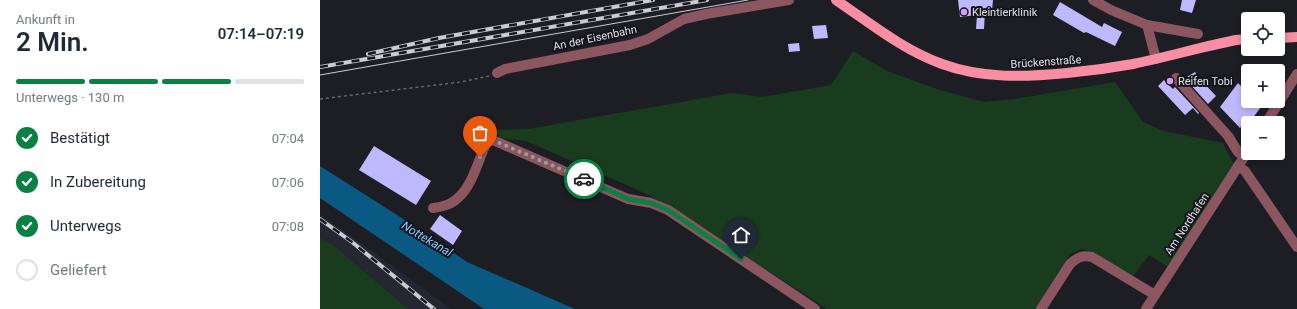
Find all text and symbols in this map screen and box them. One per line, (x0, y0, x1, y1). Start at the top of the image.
place label: Kleintierklinik (972, 6, 1038, 19)
marker: Kleintierklinik (959, 7, 969, 17)
text: Ankunft in (16, 12, 75, 27)
map controls (1241, 12, 1285, 160)
button: locate (1241, 12, 1285, 56)
street label: An der Eisenbahn (552, 23, 638, 53)
text: 07:14–07:19 (218, 25, 304, 43)
text: 2 Min. (16, 27, 89, 57)
street label: Brückenstraße (1010, 53, 1082, 71)
button: + (1241, 64, 1285, 108)
place label: Reifen Tobi (1178, 75, 1233, 88)
marker: Reifen Tobi (1165, 76, 1175, 86)
text: Unterwegs · 130 m (16, 90, 124, 105)
pin (463, 116, 497, 157)
button: − (1241, 116, 1285, 160)
icon: bag (469, 122, 491, 144)
icon: check (16, 127, 38, 149)
text: Bestätigt (50, 129, 110, 147)
text: 07:04 (272, 131, 304, 146)
courier (564, 159, 604, 199)
icon: car (573, 168, 595, 190)
icon: check (16, 171, 38, 193)
text: In Zubereitung (50, 173, 146, 191)
text: 07:06 (272, 175, 304, 190)
street label: Am Nordhafen (1162, 191, 1212, 257)
icon: check (16, 215, 38, 237)
text: Unterwegs (50, 217, 121, 235)
water label: Nottekanal (399, 218, 455, 260)
pin (724, 218, 758, 259)
text: 07:08 (272, 219, 304, 234)
icon: home (730, 224, 752, 246)
text: Geliefert (50, 261, 107, 279)

